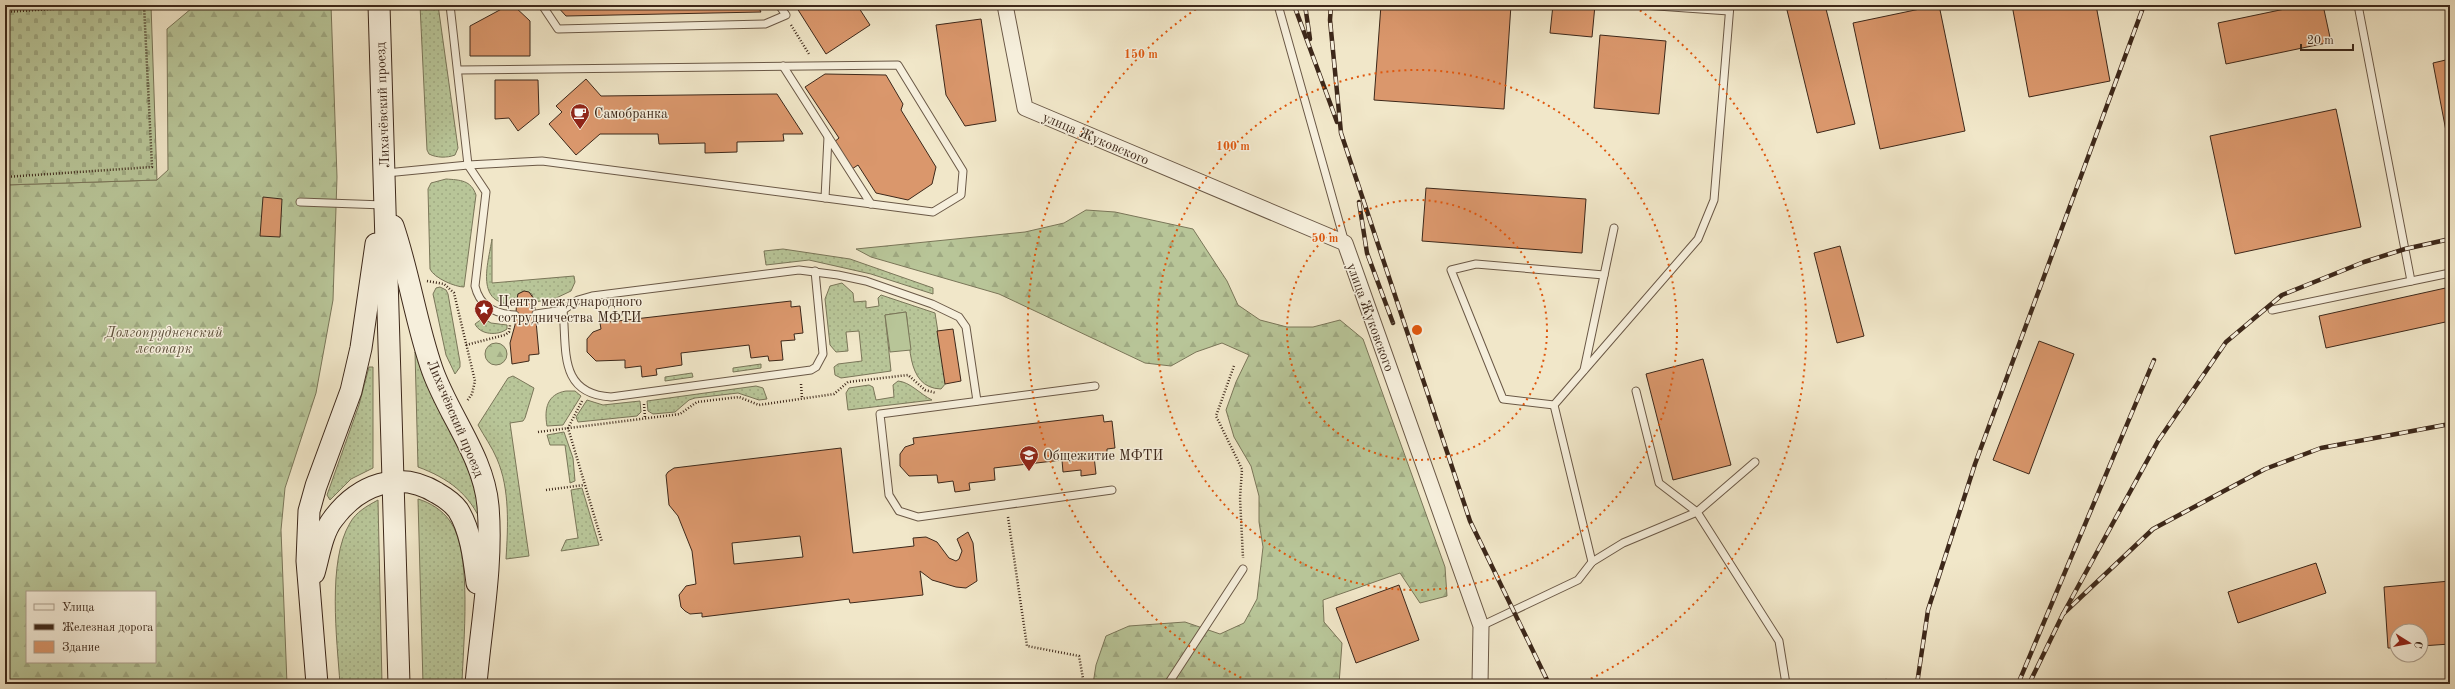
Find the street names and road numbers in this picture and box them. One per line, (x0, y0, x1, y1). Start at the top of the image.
street label: Лихачёвский проезд (374, 42, 392, 168)
street label: улица Жуковского (1040, 110, 1151, 168)
street label: улица Жуковского (1344, 261, 1396, 374)
street label: Лихачёвский проезд (424, 358, 486, 479)

